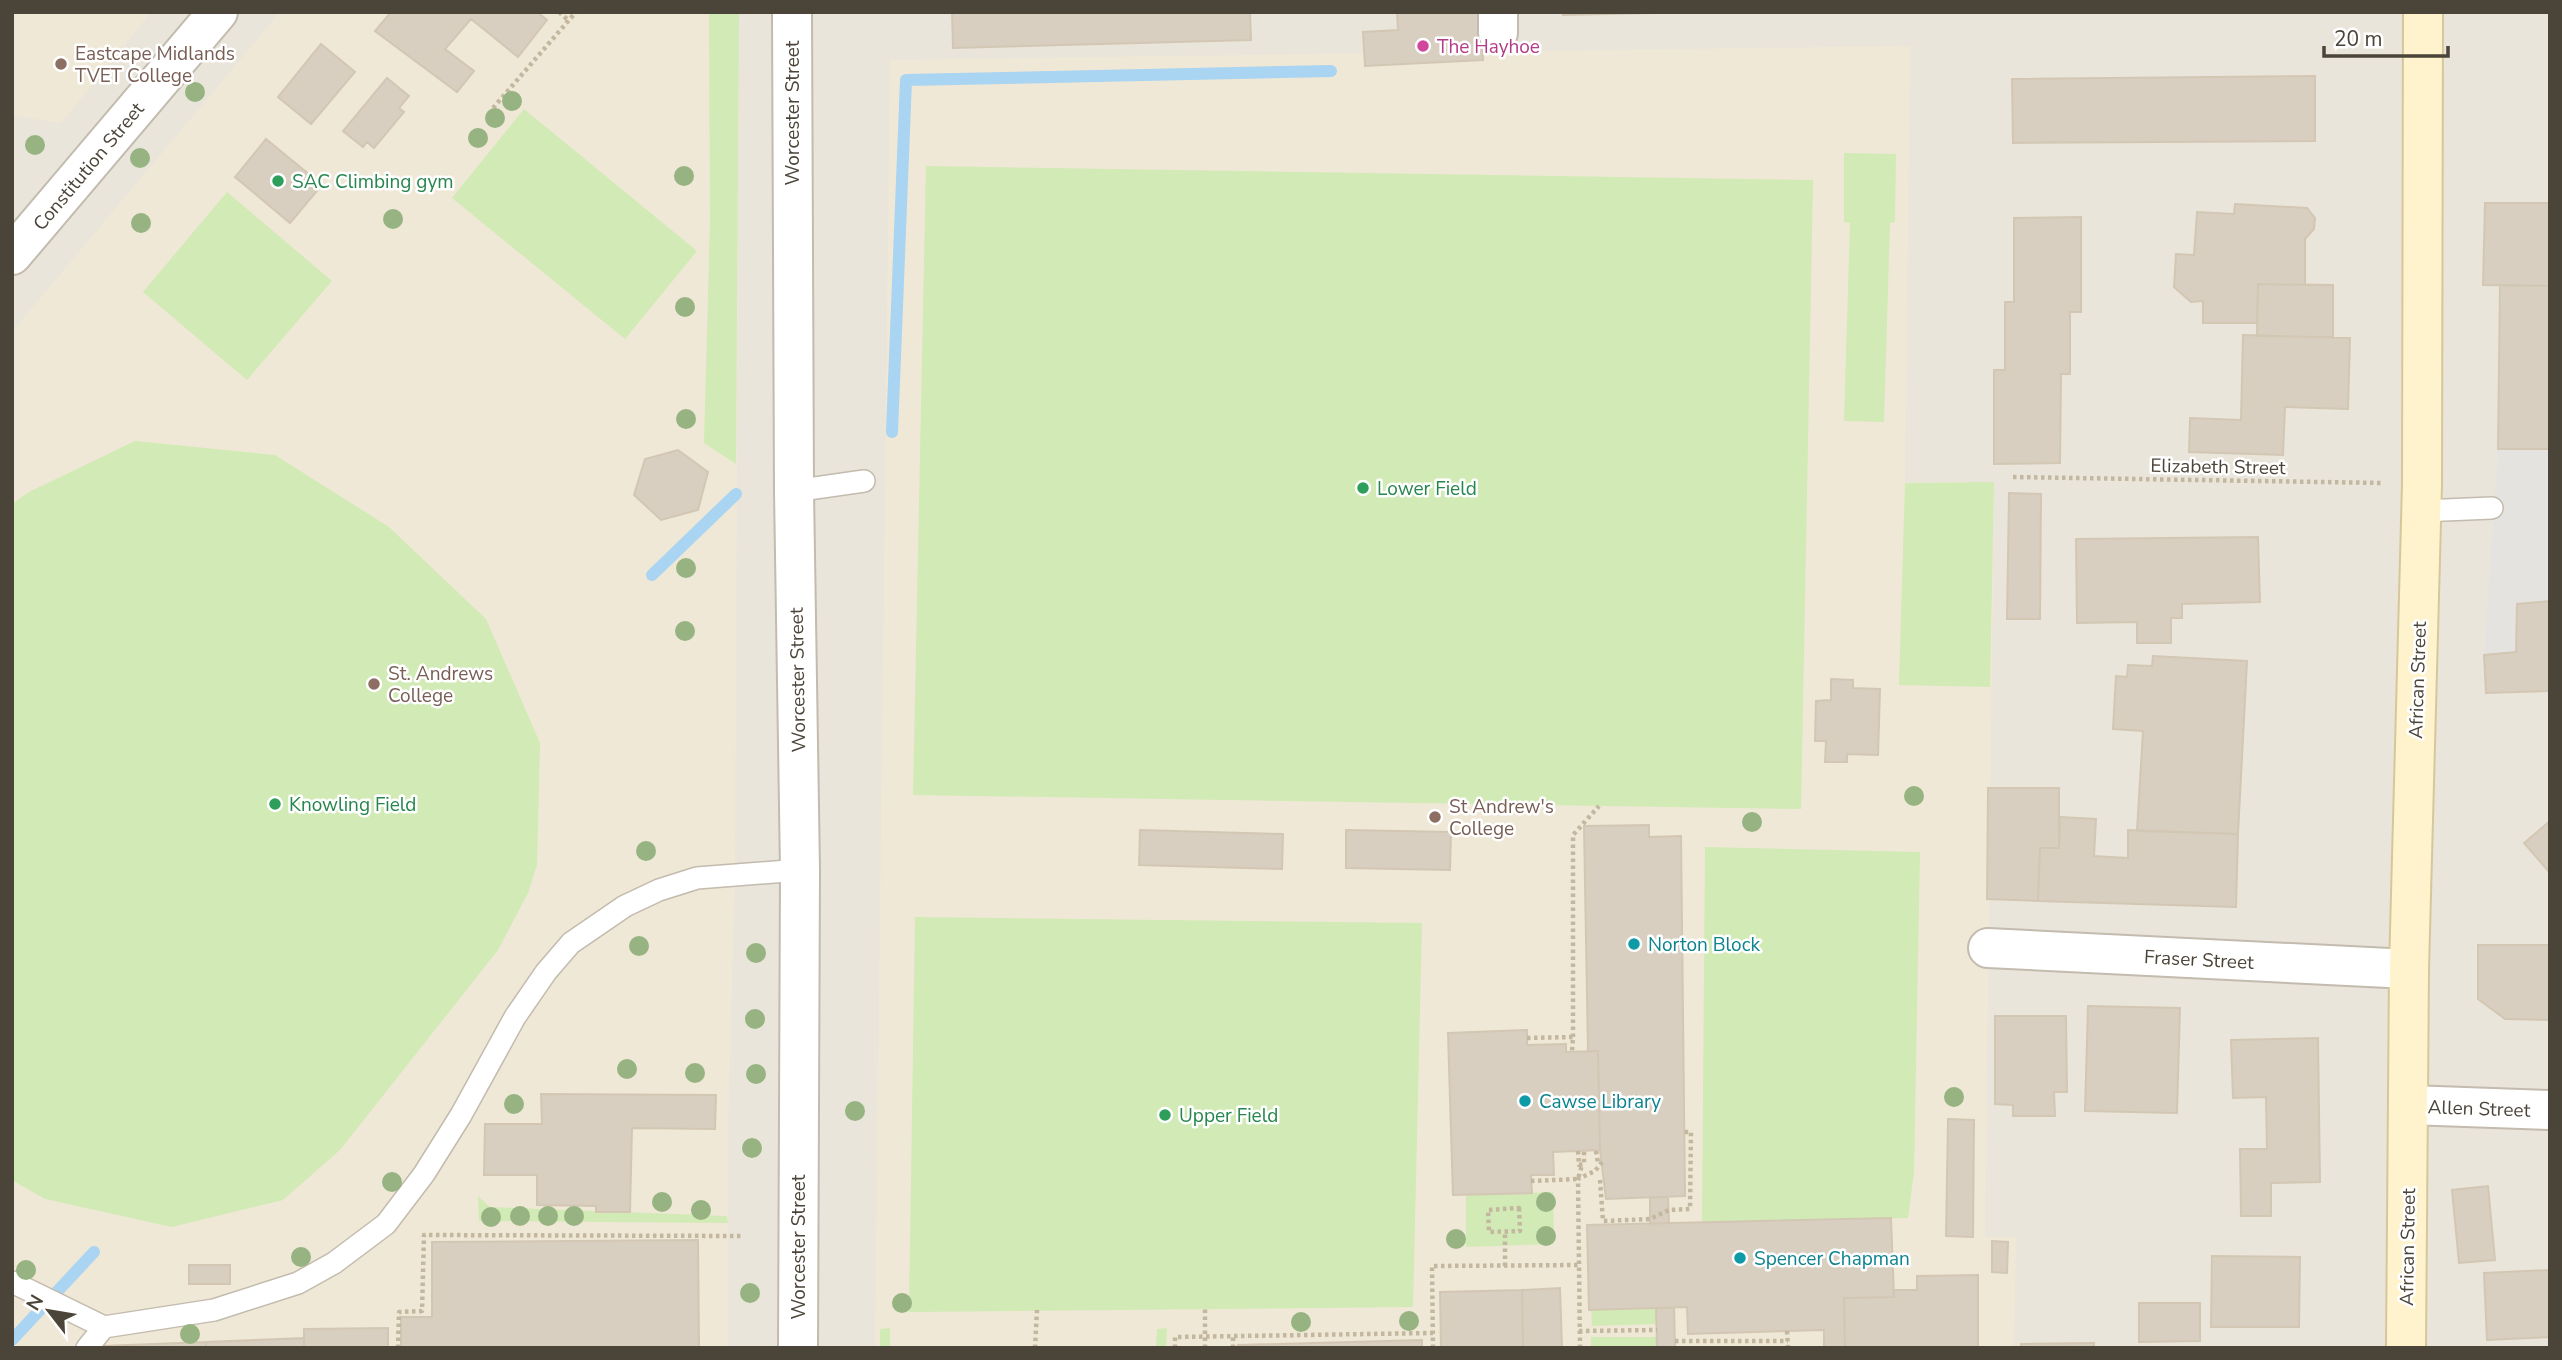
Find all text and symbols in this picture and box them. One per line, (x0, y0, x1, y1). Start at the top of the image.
scale bar (2324, 14, 2448, 58)
text: 20 m (2334, 25, 2383, 53)
place label: The Hayhoe (1437, 34, 1540, 60)
marker: The Hayhoe (1415, 38, 1431, 54)
street label: Worcester Street (780, 40, 806, 186)
place label: Eastcape Midlands TVET College (75, 41, 235, 89)
marker: Eastcape Midlands TVET College (53, 56, 69, 72)
street label: Constitution Street (27, 97, 150, 236)
place label: SAC Climbing gym (292, 169, 453, 195)
marker: SAC Climbing gym (270, 173, 286, 189)
street label: Elizabeth Street (2150, 453, 2286, 481)
place label: Lower Field (1377, 476, 1477, 502)
marker: Lower Field (1355, 480, 1371, 496)
street label: Worcester Street (784, 607, 812, 753)
street label: African Street (2403, 620, 2433, 739)
place label: St. Andrews College (388, 661, 493, 709)
marker: St. Andrews College (366, 676, 382, 692)
place label: Knowling Field (289, 792, 416, 818)
place label: St Andrew's College (1449, 794, 1554, 842)
marker: Knowling Field (267, 796, 283, 812)
marker: St Andrew's College (1427, 809, 1443, 825)
place label: Norton Block (1648, 932, 1760, 958)
marker: Norton Block (1626, 936, 1642, 952)
street label: Fraser Street (2143, 944, 2255, 976)
place label: Cawse Library (1539, 1089, 1661, 1115)
marker: Cawse Library (1517, 1093, 1533, 1109)
street label: Allen Street (2427, 1094, 2531, 1124)
place label: Upper Field (1179, 1103, 1278, 1129)
marker: Upper Field (1157, 1107, 1173, 1123)
street label: Worcester Street (786, 1174, 812, 1320)
street label: African Street (2394, 1188, 2422, 1306)
place label: Spencer Chapman (1754, 1246, 1910, 1272)
marker: Spencer Chapman (1732, 1250, 1748, 1266)
north arrow (14, 1276, 84, 1346)
text: N (20, 1290, 50, 1316)

